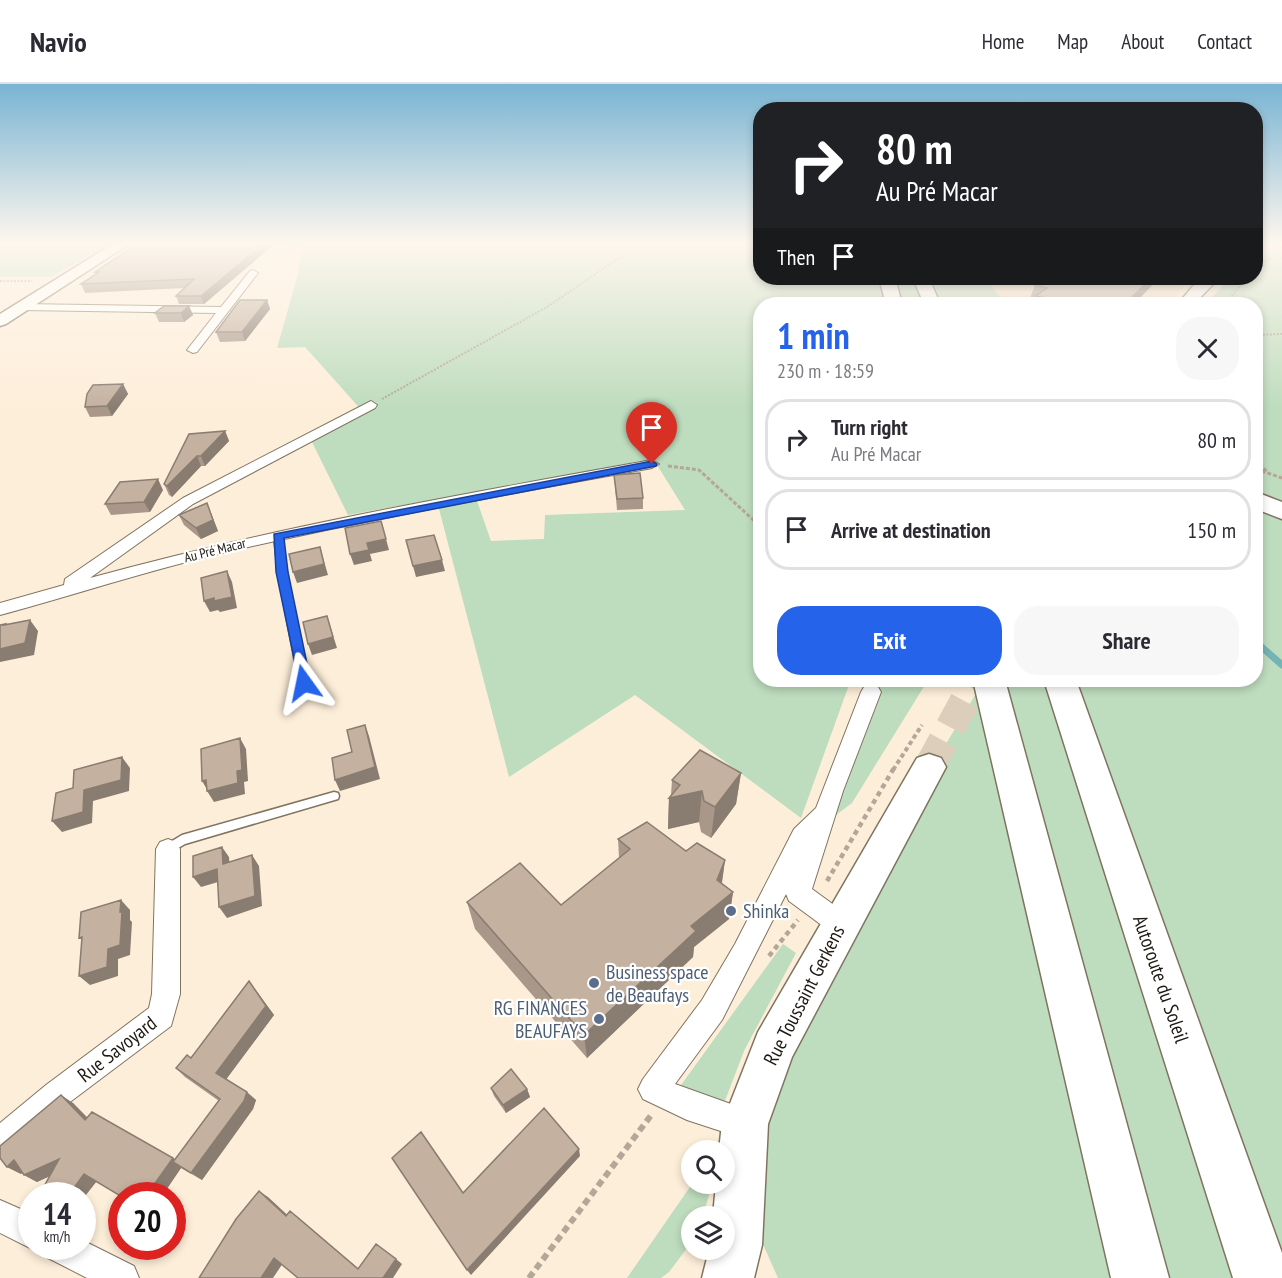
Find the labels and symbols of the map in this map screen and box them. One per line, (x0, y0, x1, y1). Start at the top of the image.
pin (626, 402, 677, 464)
street label: Au Pré Macar (182, 534, 248, 566)
position arrow (272, 651, 336, 715)
place label: Shinka (743, 898, 789, 924)
marker: Shinka (724, 904, 738, 918)
street label: Autoroute du Soleil (1127, 912, 1195, 1047)
street label: Rue Toussaint Gerkens (758, 920, 851, 1069)
place label: Business space de Beaufays (606, 959, 709, 1008)
marker: Business space de Beaufays (587, 976, 601, 990)
place label: RG FINANCES BEAUFAYS (494, 995, 587, 1044)
street label: Rue Savoyard (72, 1010, 162, 1088)
marker: RG FINANCES BEAUFAYS (592, 1012, 606, 1026)
speed limit sign: 20 (108, 1182, 186, 1260)

